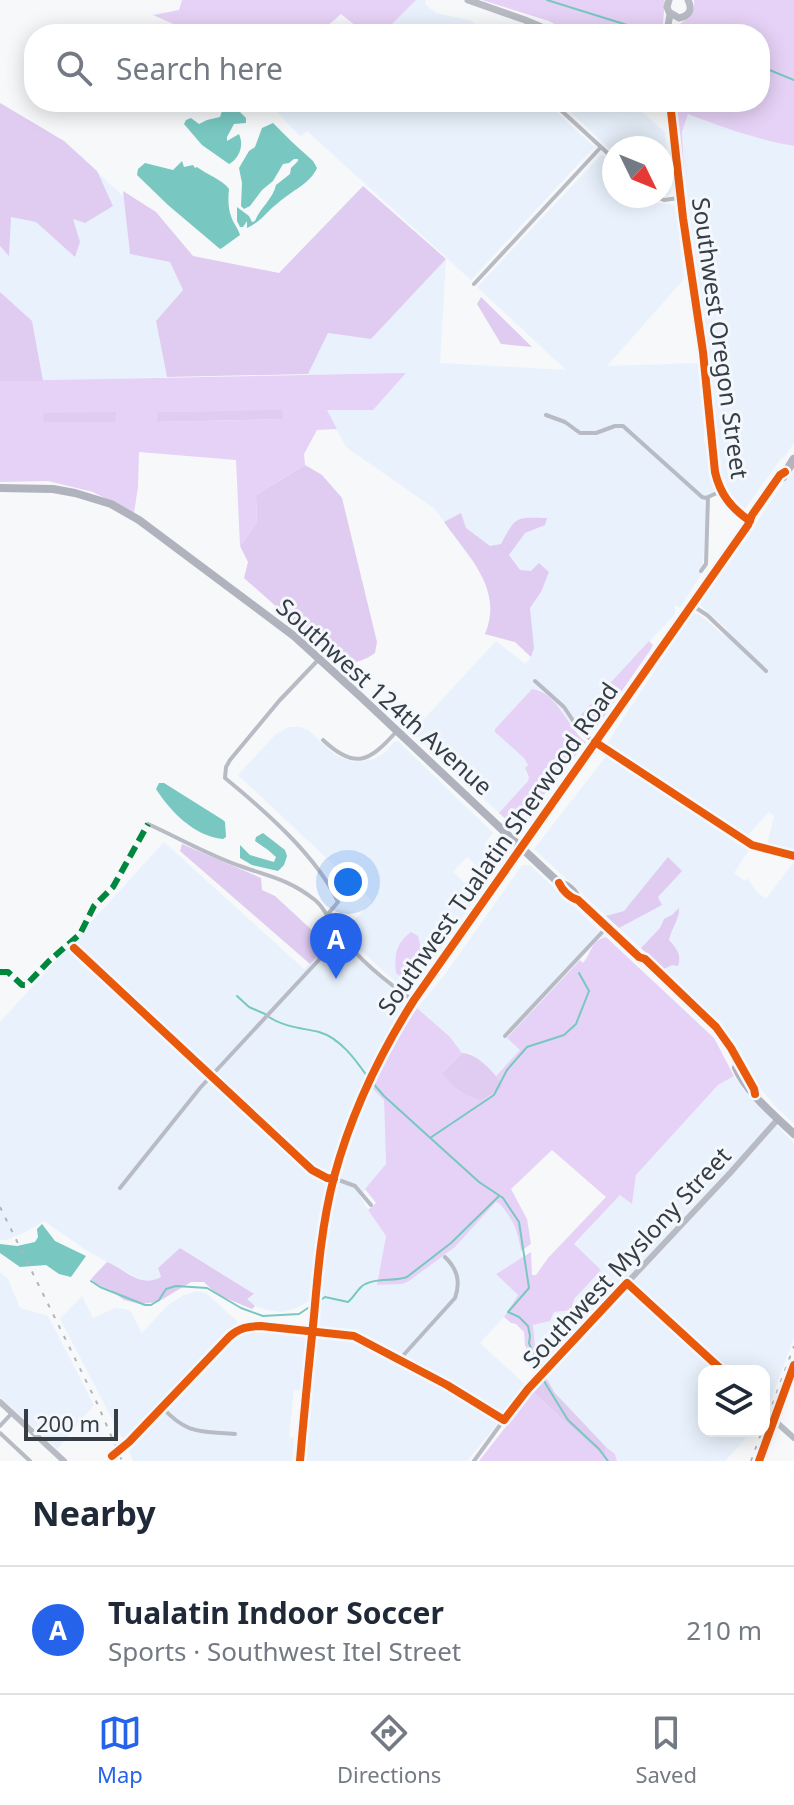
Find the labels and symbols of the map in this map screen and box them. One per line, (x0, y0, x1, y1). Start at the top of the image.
north arrow (602, 136, 674, 208)
street label: Southwest Oregon Street (685, 195, 757, 481)
street label: Southwest 124th Avenue (270, 590, 500, 802)
street label: Southwest Tualatin Sherwood Road (369, 675, 625, 1021)
your location (328, 862, 368, 902)
pin: A (310, 913, 362, 979)
street label: Southwest Myslony Street (515, 1139, 738, 1375)
scale bar (24, 1405, 118, 1441)

